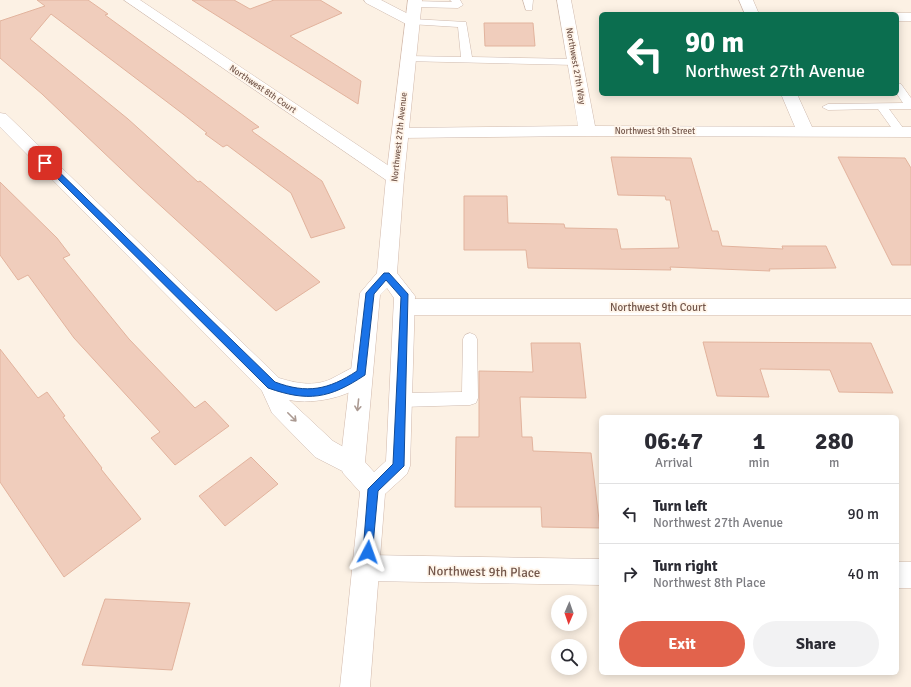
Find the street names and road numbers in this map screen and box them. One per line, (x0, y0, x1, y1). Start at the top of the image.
street label: Northwest 27th Way (563, 27, 588, 106)
street label: Northwest 8th Court (227, 63, 298, 116)
street label: Northwest 27th Avenue (389, 91, 410, 182)
street label: Northwest 9th Street (615, 126, 695, 137)
street label: Northwest 9th Court (610, 301, 706, 314)
street label: Northwest 9th Place (427, 563, 540, 581)

